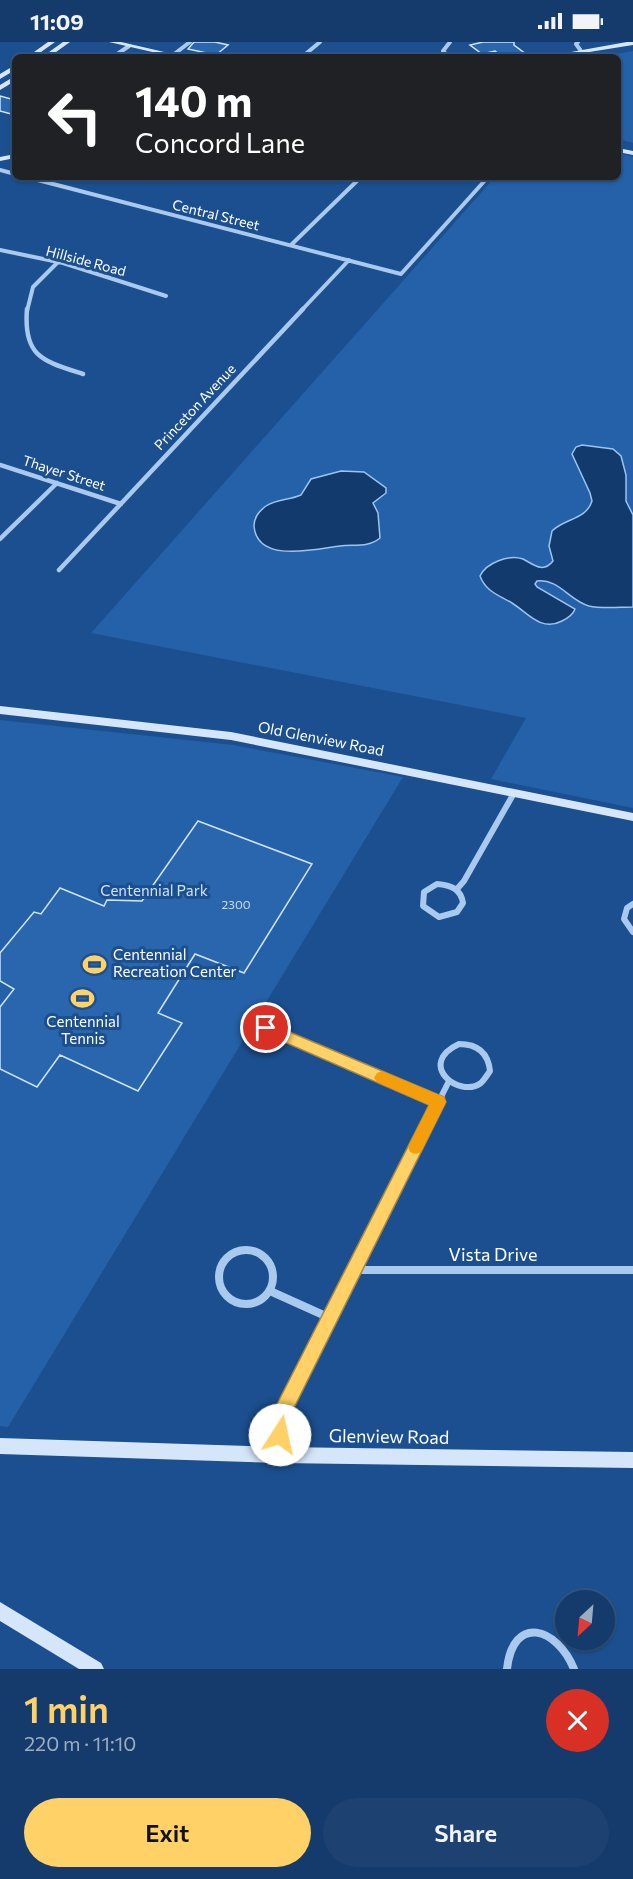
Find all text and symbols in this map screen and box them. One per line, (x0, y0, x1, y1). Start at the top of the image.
text: 11:09 (30, 8, 84, 35)
text: 140 m (135, 74, 252, 126)
icon: left (36, 78, 114, 156)
text: Concord Lane (135, 126, 305, 159)
street label: Central Street (171, 195, 262, 234)
street label: Hillside Road (44, 242, 128, 279)
street label: Princeton Avenue (150, 360, 239, 453)
street label: Thayer Street (20, 451, 108, 494)
street label: Old Glenview Road (257, 717, 386, 759)
park label: Centennial Park (100, 881, 208, 899)
house number: 2300 (221, 897, 251, 911)
place label: Centennial Recreation Center (113, 945, 237, 980)
sports icon: Centennial Recreation Center (82, 951, 108, 977)
sports icon: Centennial Tennis (70, 985, 96, 1011)
pin (240, 1002, 291, 1053)
icon: arrive (249, 1011, 282, 1044)
place label: Centennial Tennis (46, 1012, 120, 1047)
street label: Vista Drive (449, 1243, 537, 1265)
position arrow (248, 1403, 312, 1467)
street label: Glenview Road (329, 1424, 449, 1448)
north arrow (555, 1590, 615, 1650)
map controls (555, 1590, 615, 1650)
text: 1 min (24, 1686, 109, 1730)
button: close (546, 1689, 609, 1752)
text: 220 m · 11:10 (24, 1731, 136, 1755)
button: Exit (24, 1798, 311, 1867)
button: Share (323, 1798, 609, 1867)

